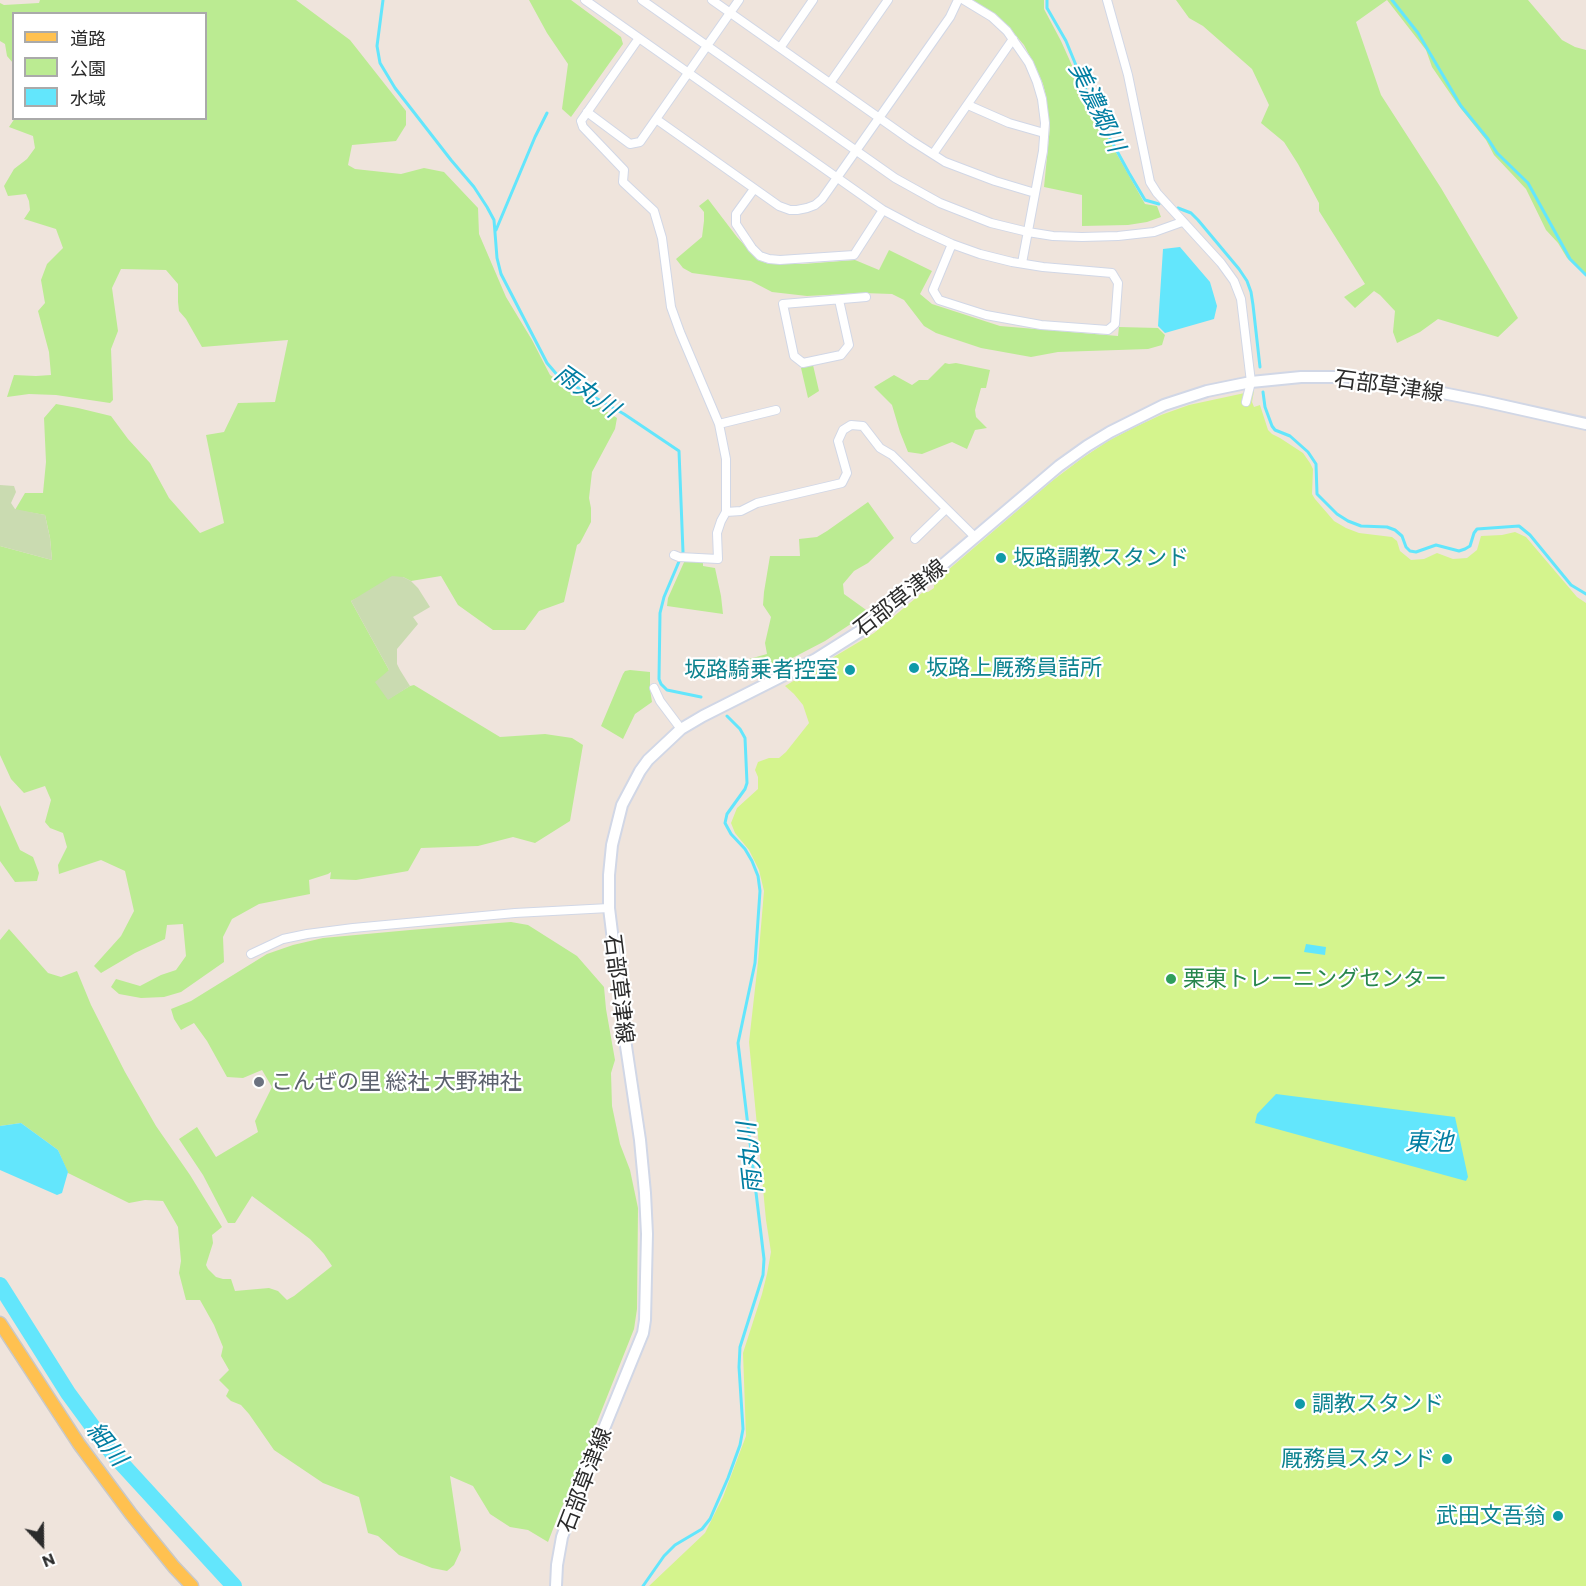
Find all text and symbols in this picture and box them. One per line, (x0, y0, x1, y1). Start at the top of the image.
legend (12, 12, 207, 120)
text: 道路 (70, 27, 106, 49)
text: 公園 (70, 57, 106, 79)
water label: 美濃郷川 (1063, 58, 1131, 156)
text: 水域 (70, 87, 106, 109)
water label: 雨丸川 (549, 359, 625, 423)
street label: 石部草津線 (1333, 365, 1445, 407)
place label: 坂路調教スタンド (1013, 545, 1189, 571)
marker: 坂路調教スタンド (994, 551, 1008, 565)
street label: 石部草津線 (849, 554, 951, 642)
place label: 坂路上厩務員詰所 (926, 655, 1102, 681)
place label: 坂路騎乗者控室 (684, 657, 838, 683)
marker: 坂路上厩務員詰所 (907, 661, 921, 675)
marker: 坂路騎乗者控室 (843, 663, 857, 677)
street label: 石部草津線 (599, 933, 639, 1045)
place label: 栗東トレーニングセンター (1183, 966, 1447, 992)
marker: 栗東トレーニングセンター (1164, 972, 1178, 986)
place label: こんぜの里 総社 大野神社 (271, 1069, 521, 1095)
marker: こんぜの里 総社 大野神社 (252, 1075, 266, 1089)
water label: 雨丸川 (732, 1121, 768, 1195)
water label: 東池 (1405, 1128, 1453, 1156)
place label: 調教スタンド (1312, 1391, 1444, 1417)
marker: 調教スタンド (1293, 1397, 1307, 1411)
water label: 細川 (81, 1416, 133, 1472)
street label: 石部草津線 (553, 1424, 617, 1536)
place label: 厩務員スタンド (1281, 1446, 1435, 1472)
marker: 厩務員スタンド (1440, 1452, 1454, 1466)
place label: 武田文吾翁 (1436, 1503, 1546, 1529)
marker: 武田文吾翁 (1551, 1509, 1565, 1523)
north arrow (12, 1514, 72, 1574)
text: N (40, 1550, 58, 1572)

